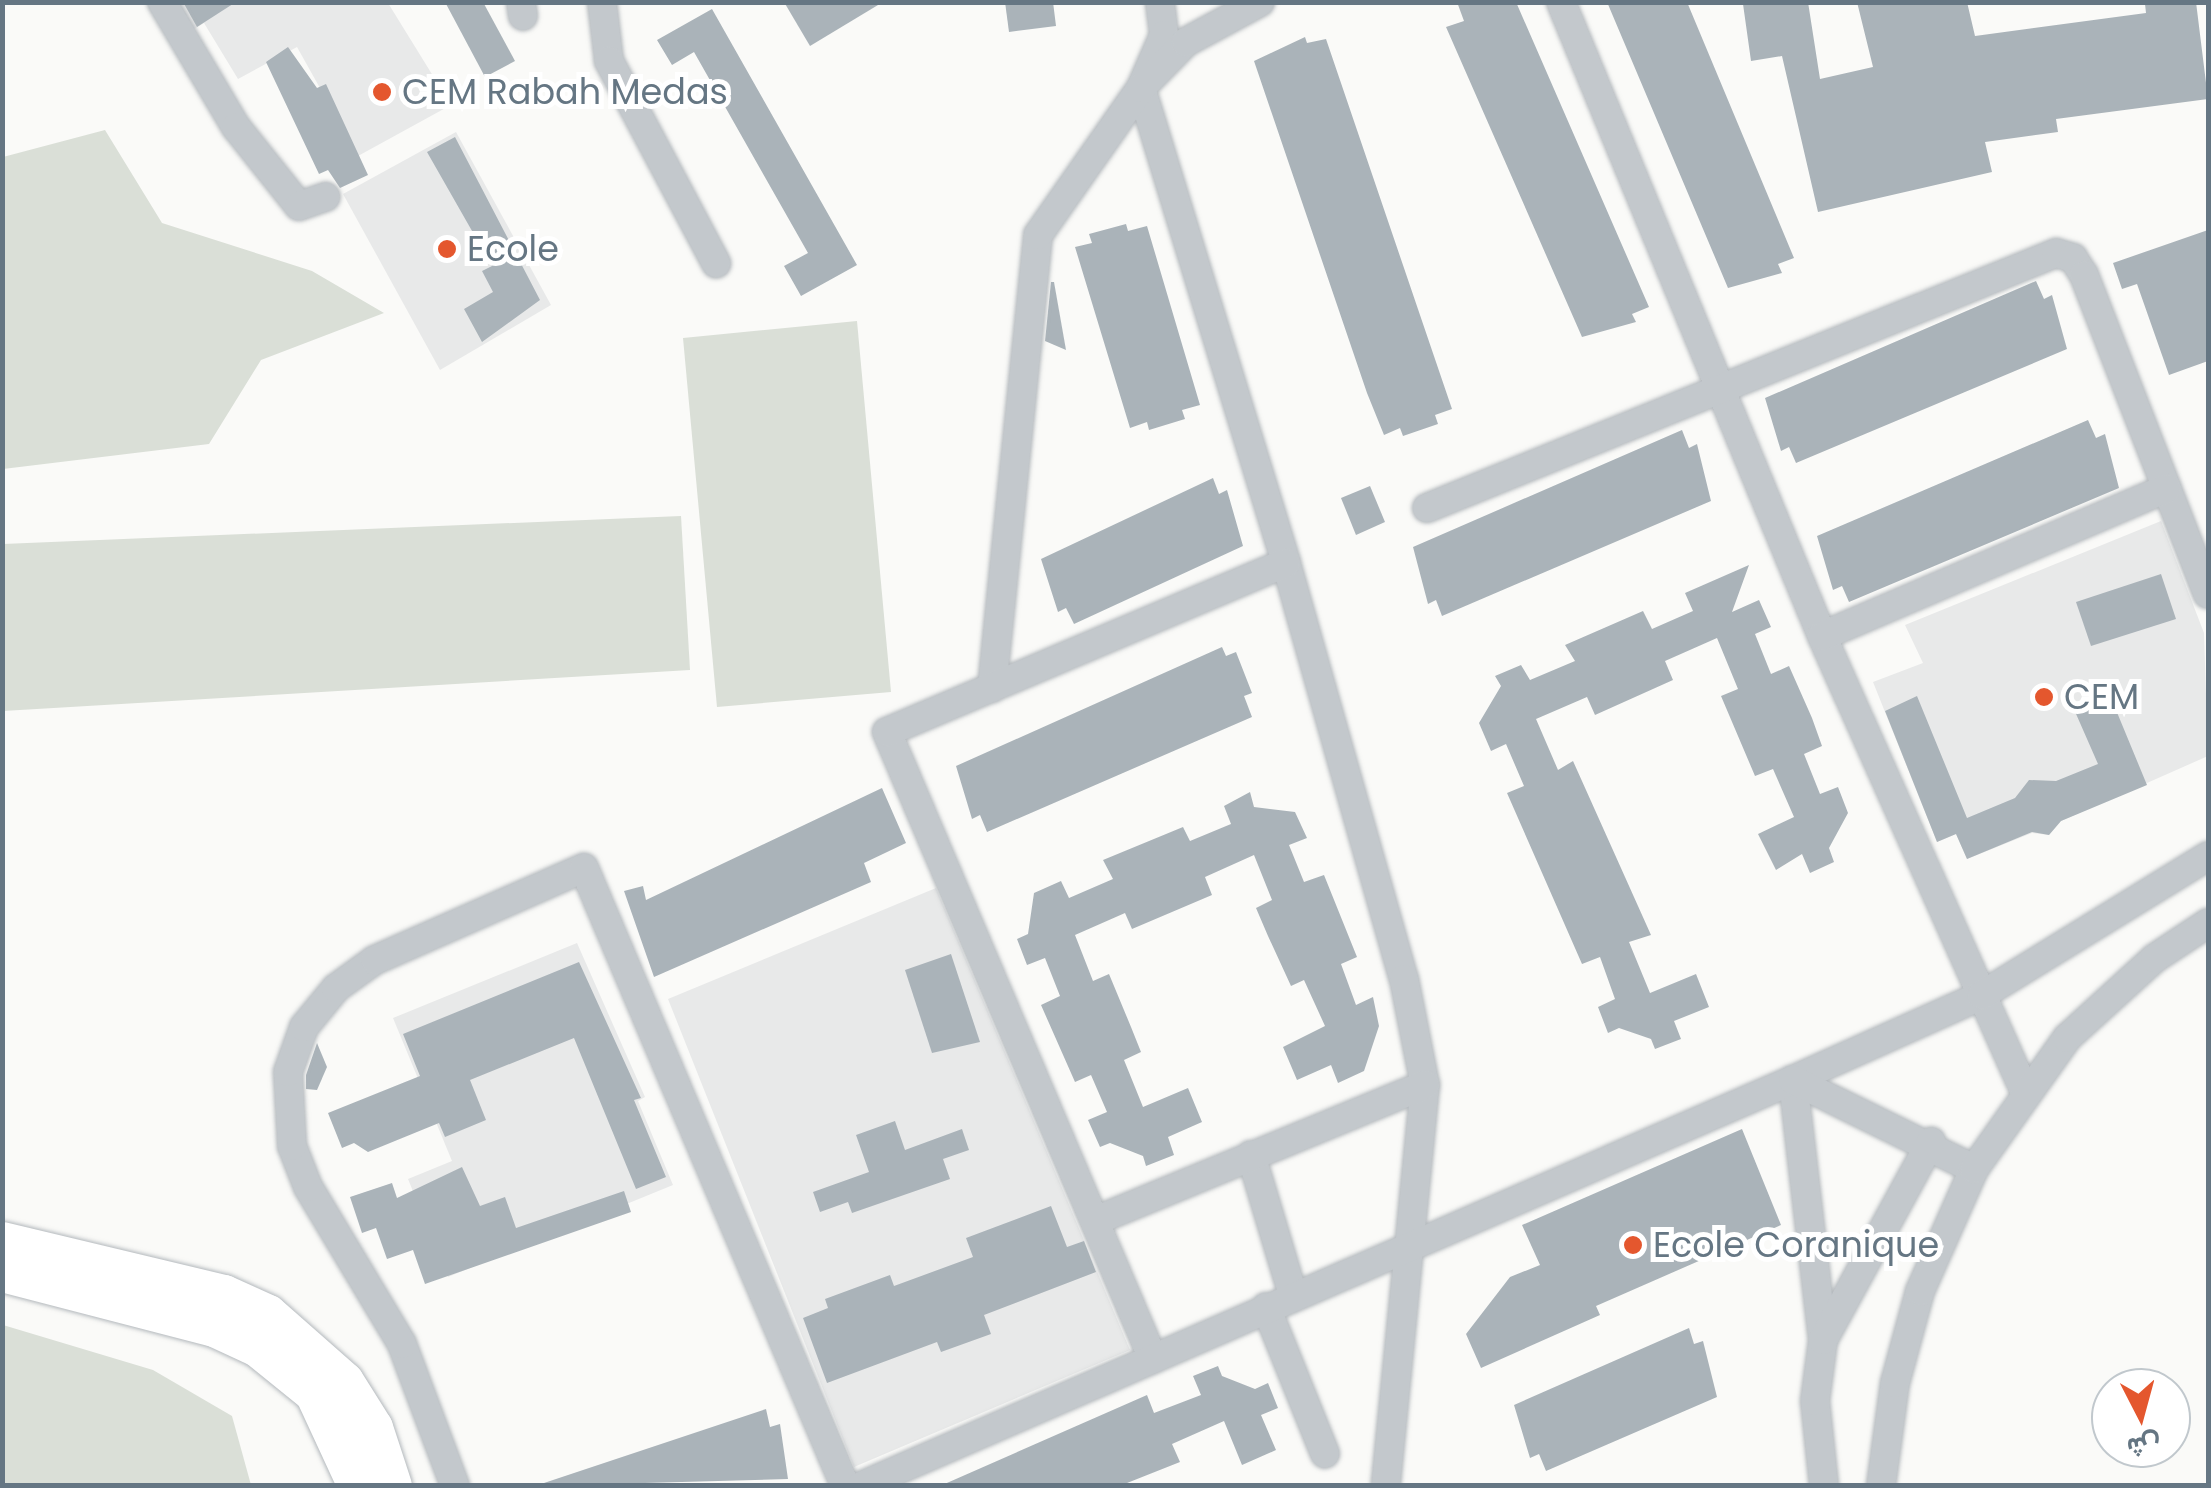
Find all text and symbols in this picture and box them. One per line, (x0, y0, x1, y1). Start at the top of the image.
place label: CEM Rabah Medas (402, 71, 728, 113)
marker: CEM Rabah Medas (371, 81, 393, 103)
place label: Ecole (467, 228, 559, 270)
marker: Ecole (436, 238, 458, 260)
place label: CEM (2064, 676, 2139, 718)
marker: CEM (2033, 686, 2055, 708)
place label: Ecole Coranique (1653, 1224, 1939, 1266)
marker: Ecole Coranique (1622, 1234, 1644, 1256)
north arrow (2091, 1368, 2191, 1468)
text: ش (2125, 1425, 2163, 1467)

